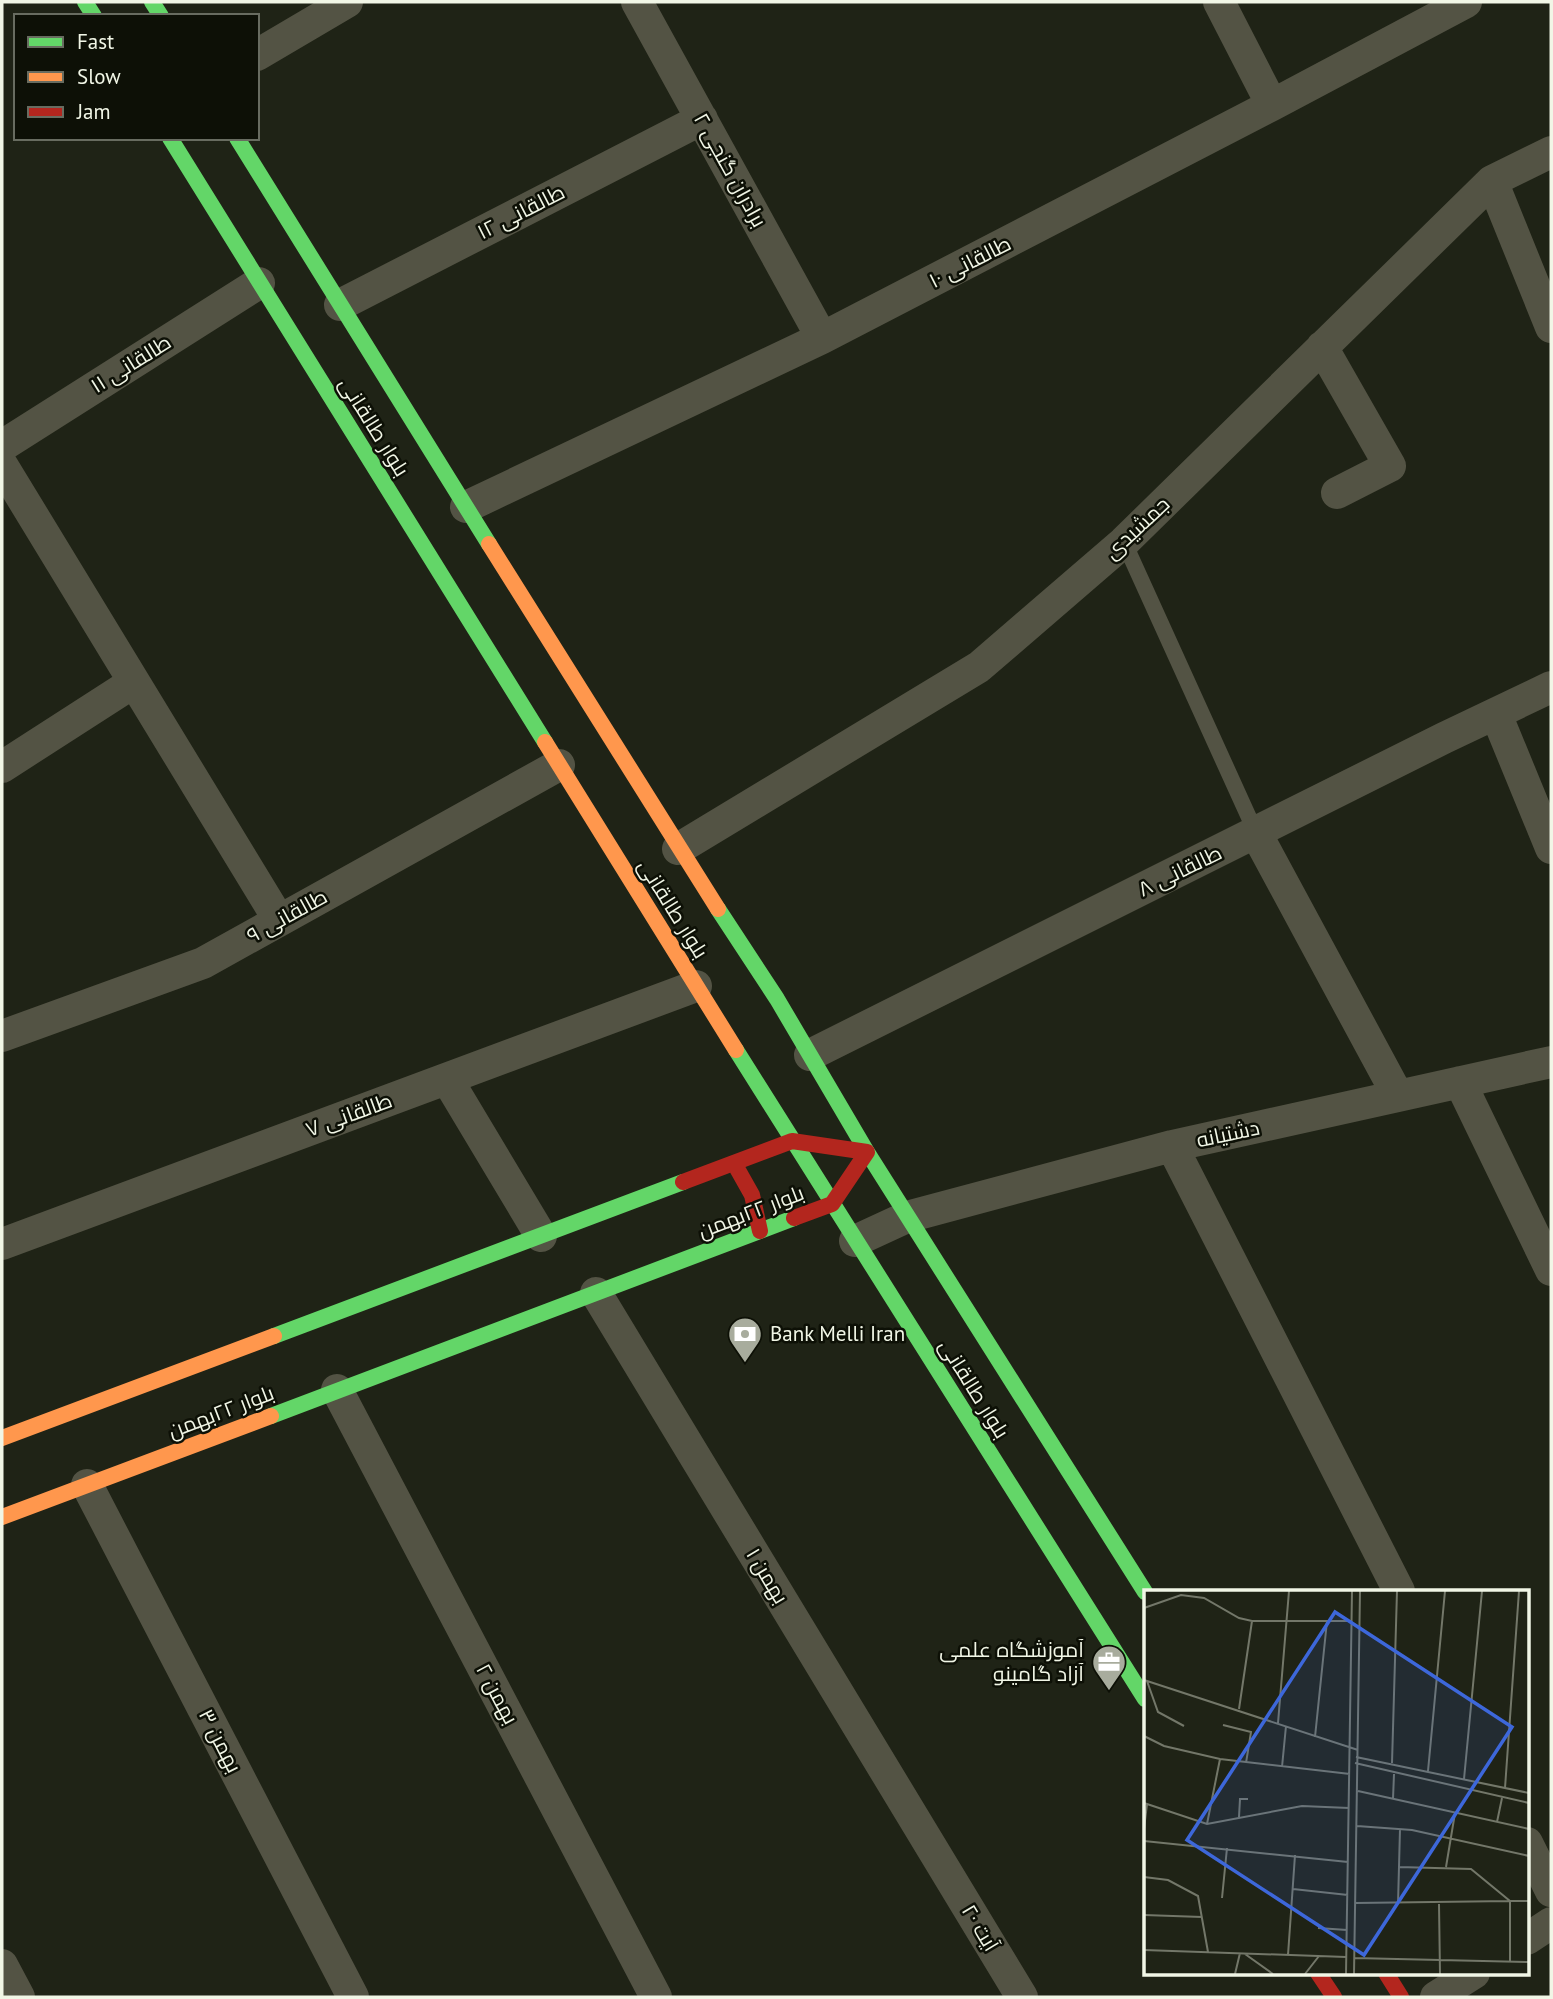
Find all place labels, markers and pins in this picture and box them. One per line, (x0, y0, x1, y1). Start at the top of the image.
bank icon: Bank Melli Iran (726, 1315, 764, 1364)
place label: Bank Melli Iran (770, 1320, 905, 1347)
place label: آموزشگاه علمی آزاد گامینو (939, 1636, 1084, 1687)
office icon: آموزشگاه علمی آزاد گامینو (1090, 1643, 1128, 1692)

